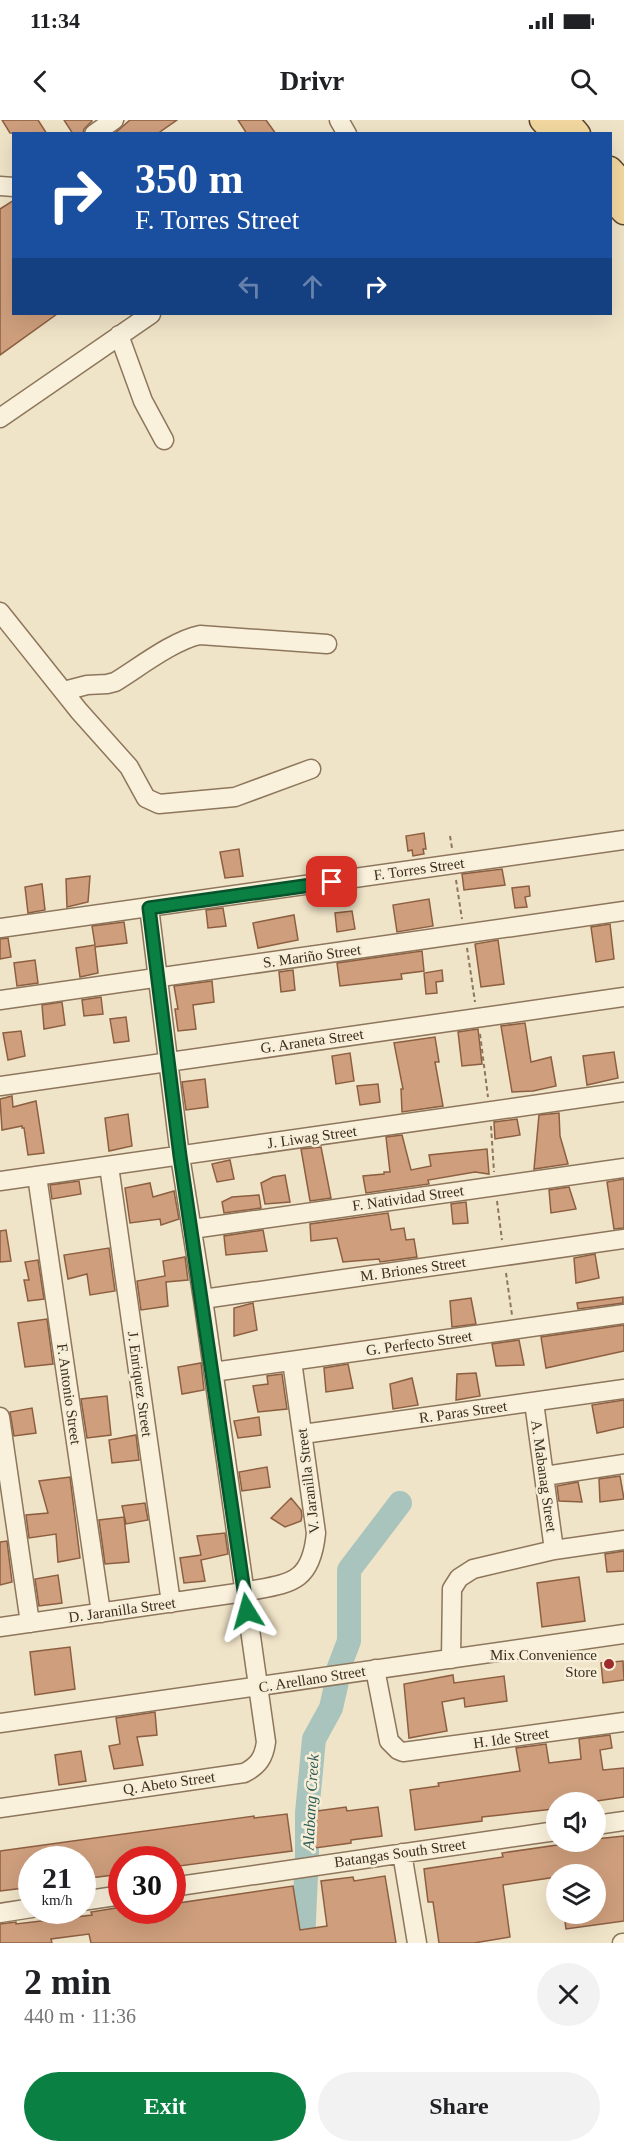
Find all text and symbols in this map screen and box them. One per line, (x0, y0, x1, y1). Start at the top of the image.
text: 11:34 (30, 8, 80, 33)
icon: back (24, 65, 57, 98)
icon: search (567, 65, 600, 98)
text: Drivr (280, 66, 344, 96)
icon: right (36, 156, 114, 234)
text: 350 m (135, 156, 244, 202)
text: F. Torres Street (135, 205, 299, 235)
icon: left (233, 270, 266, 303)
icon: ahead (296, 270, 329, 303)
icon: right (359, 270, 392, 303)
street label: F. Torres Street (373, 855, 466, 883)
pin (306, 856, 357, 907)
icon: arrive (315, 865, 348, 898)
street label: S. Mariño Street (262, 941, 363, 971)
street label: G. Araneta Street (260, 1026, 365, 1056)
street label: J. Liwag Street (266, 1123, 359, 1151)
street label: F. Natividad Street (351, 1182, 466, 1214)
street label: M. Briones Street (359, 1254, 468, 1284)
street label: G. Perfecto Street (365, 1328, 474, 1358)
street label: J. Enriquez Street (125, 1330, 155, 1439)
street label: F. Antonio Street (54, 1343, 84, 1446)
street label: R. Paras Street (418, 1398, 509, 1426)
street label: A. Mabanag Street (528, 1419, 560, 1534)
street label: V. Jaranilla Street (294, 1427, 322, 1535)
position arrow (215, 1579, 279, 1643)
street label: D. Jaranilla Street (67, 1594, 177, 1625)
place label: Mix Convenience Store (490, 1647, 597, 1680)
marker: Mix Convenience Store (602, 1657, 616, 1671)
street label: C. Arellano Street (257, 1663, 367, 1695)
street label: H. Ide Street (472, 1725, 551, 1751)
water label: Alabang Creek (299, 1753, 323, 1851)
street label: Q. Abeto Street (122, 1768, 217, 1797)
map controls (546, 1792, 606, 1924)
button: sound (546, 1792, 606, 1852)
street label: Batangas South Street (333, 1836, 468, 1870)
speed limit sign: 30 (108, 1846, 186, 1924)
text: 21 (42, 1861, 72, 1894)
button: layers (546, 1864, 606, 1924)
text: km/h (42, 1892, 72, 1908)
text: 2 min (24, 1962, 111, 2002)
button: close (537, 1963, 600, 2026)
text: 440 m · 11:36 (24, 2005, 136, 2027)
button: Exit (24, 2072, 306, 2141)
button: Share (318, 2072, 600, 2141)

